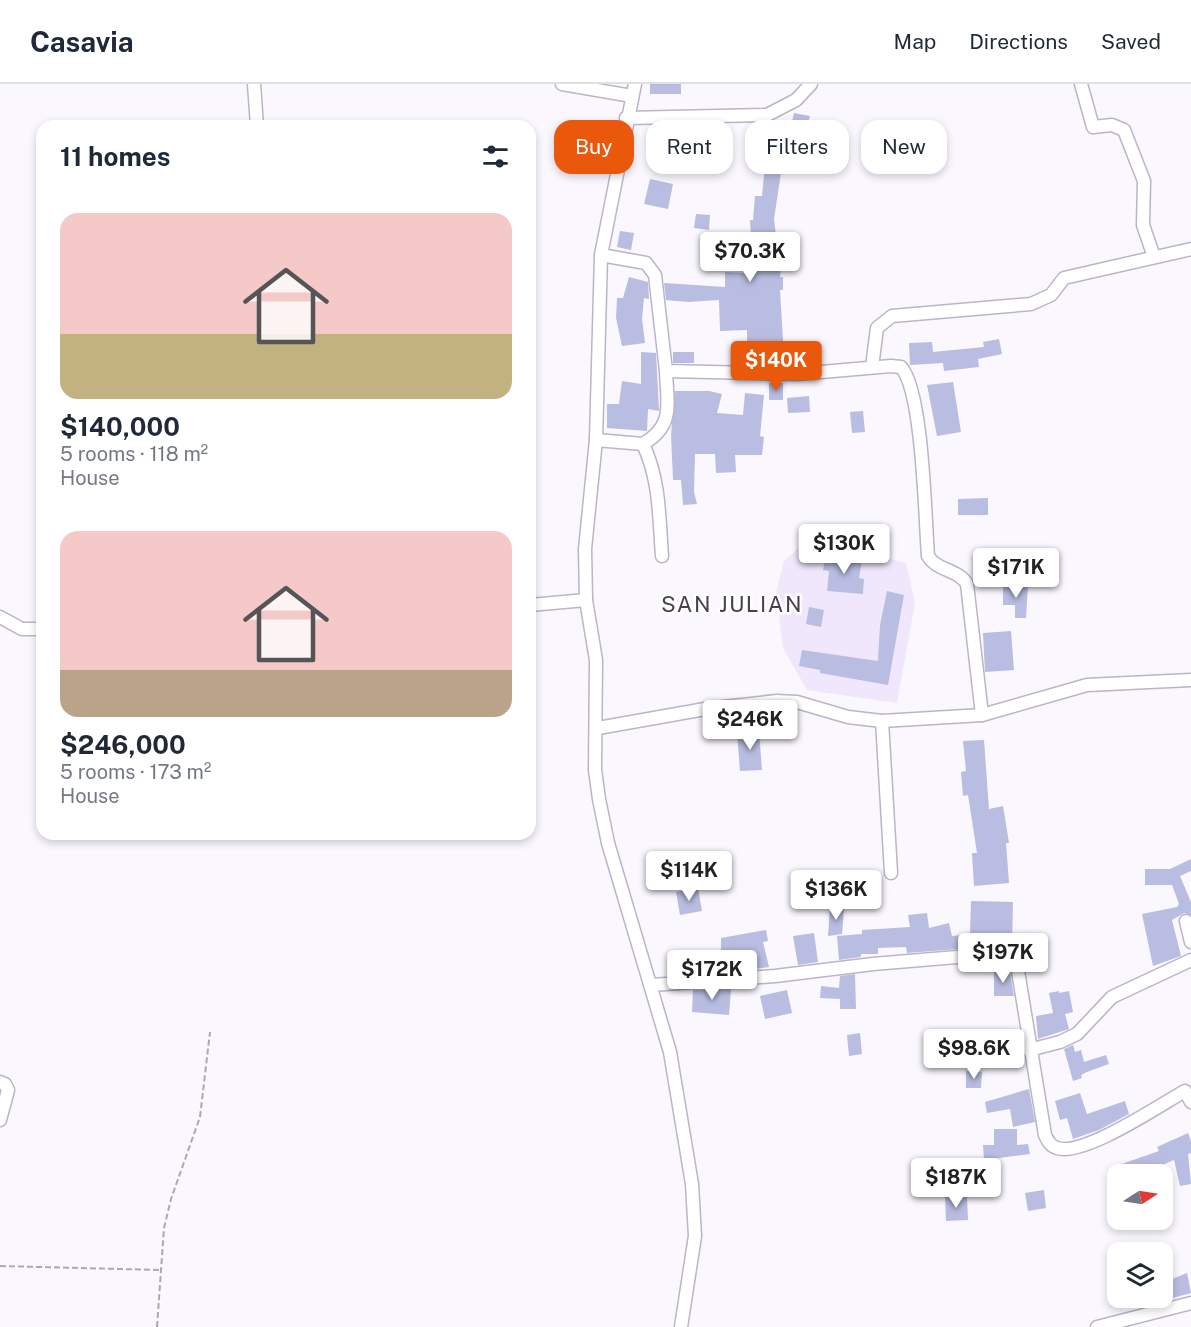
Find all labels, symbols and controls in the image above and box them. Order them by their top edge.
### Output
text: Casavia [30,25,134,58]
text: Map [894,29,936,54]
text: Directions [969,29,1068,54]
text: Saved [1101,29,1161,54]
chip: Buy [554,120,634,174]
chip: Rent [646,120,733,174]
chip: Filters [745,120,849,174]
chip: New [861,120,947,174]
icon: filters [479,140,512,173]
text: 11 homes [60,141,170,172]
pin: $70.3K [701,232,799,283]
text: $70.3K [714,239,786,263]
icon: home [232,252,340,360]
pin: $140K [734,341,818,392]
text: $140K [745,348,807,372]
text: $140,000 [60,411,180,442]
text: 5 rooms · 118 m² [60,442,208,466]
text: House [60,466,120,490]
pin: $130K [802,524,886,575]
text: $130K [813,531,875,555]
pin: $171K [974,548,1058,599]
text: $171K [987,555,1045,579]
icon: home [232,570,340,678]
district label: SAN JULIAN [661,591,803,617]
pin: $246K [708,700,792,751]
text: $246K [717,707,783,731]
text: $246,000 [60,729,186,760]
text: 5 rooms · 173 m² [60,760,211,784]
text: House [60,784,120,808]
pin: $114K [647,851,731,902]
text: $114K [660,858,718,882]
pin: $136K [794,870,878,921]
text: $136K [805,877,867,901]
pin: $197K [961,933,1045,984]
text: $197K [972,940,1034,964]
pin: $172K [670,950,754,1001]
text: $172K [681,957,743,981]
pin: $98.6K [925,1029,1023,1080]
text: $98.6K [937,1036,1011,1060]
pin: $187K [914,1158,998,1209]
north arrow [1107,1164,1173,1230]
map controls [1107,1164,1173,1308]
text: $187K [925,1165,987,1189]
button: layers [1107,1242,1173,1308]

